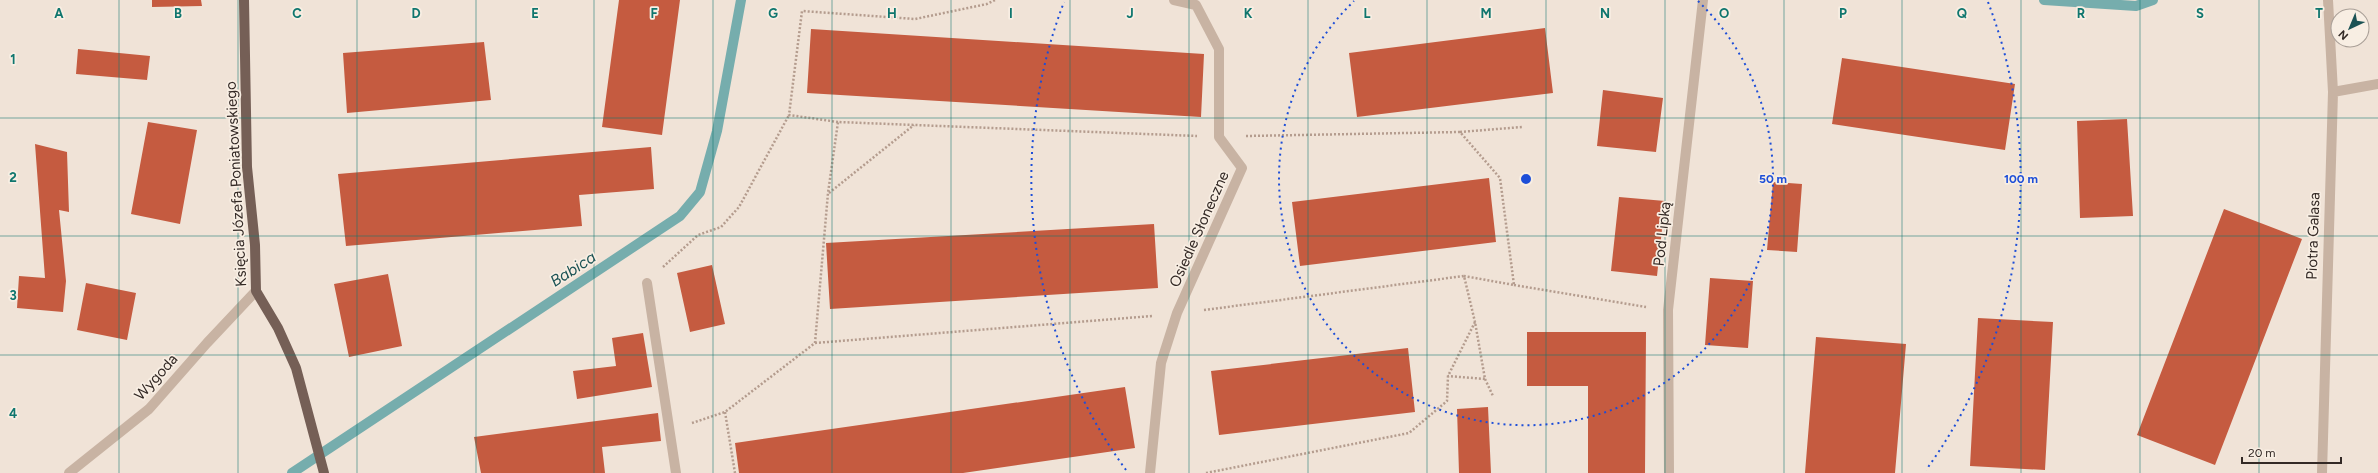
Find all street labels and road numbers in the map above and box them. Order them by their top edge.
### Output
street label: Księcia Józefa Poniatowskiego [222,81,250,287]
street label: Osiedle Słoneczne [1165,168,1233,290]
street label: Piotra Galasa [2302,192,2324,280]
street label: Pod Lipką [1650,201,1674,267]
street label: Wygoda [131,350,181,404]

